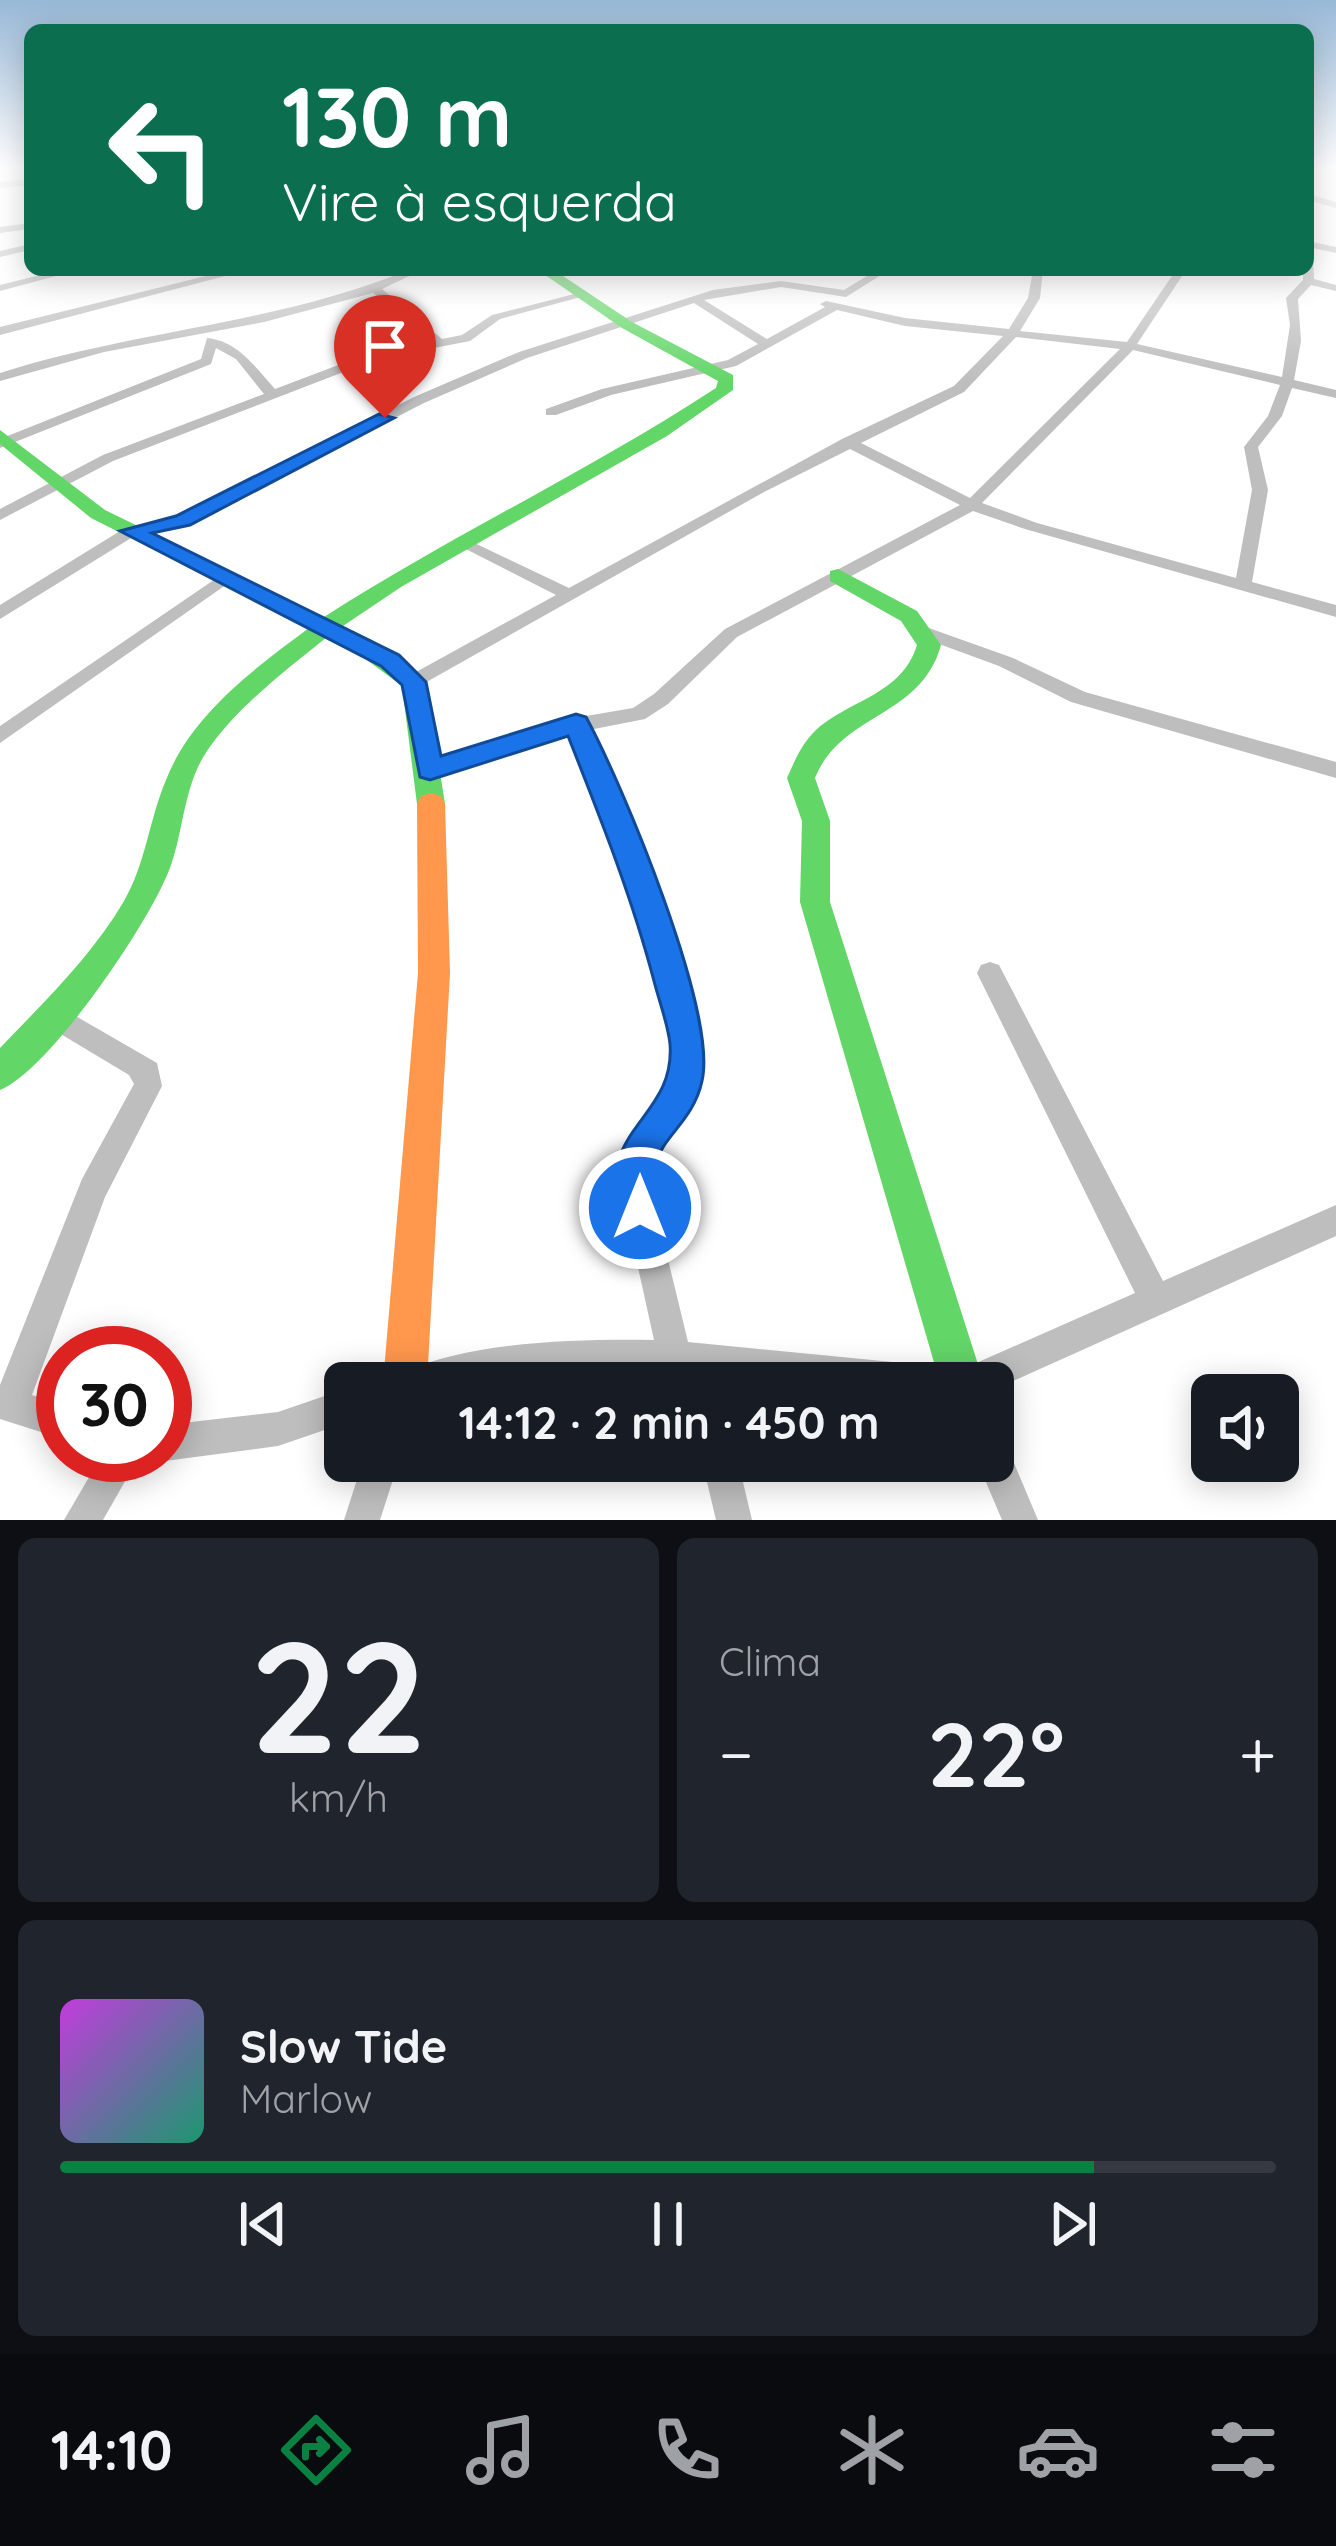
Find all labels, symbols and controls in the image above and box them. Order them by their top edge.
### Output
text: 130 m [282,63,512,168]
icon: left [84,72,240,228]
text: Vire à esquerda [282,167,677,235]
pin [334,295,436,418]
icon: arrive [352,313,418,379]
position arrow [577,1145,703,1271]
speed limit sign: 30 [36,1326,192,1482]
map controls [1191,1374,1299,1482]
button: sound [1191,1374,1299,1482]
text: 14:12 · 2 min · 450 m [459,1394,879,1450]
text: 22 [250,1597,427,1792]
text: Clima [719,1637,821,1686]
text: 22° [927,1697,1065,1810]
text: − [719,1712,753,1795]
text: + [1239,1712,1276,1795]
text: km/h [289,1773,388,1822]
text: Slow Tide [240,2018,447,2074]
text: Marlow [240,2074,372,2123]
icon: previous [230,2191,296,2257]
icon: pause [635,2191,701,2257]
icon: next [1040,2191,1106,2257]
icon: directions [274,2408,358,2492]
icon: music [459,2408,543,2492]
icon: phone [645,2408,729,2492]
icon: climate [830,2408,914,2492]
icon: car [1016,2408,1100,2492]
icon: filters [1201,2408,1285,2492]
text: 14:10 [51,2416,172,2484]

